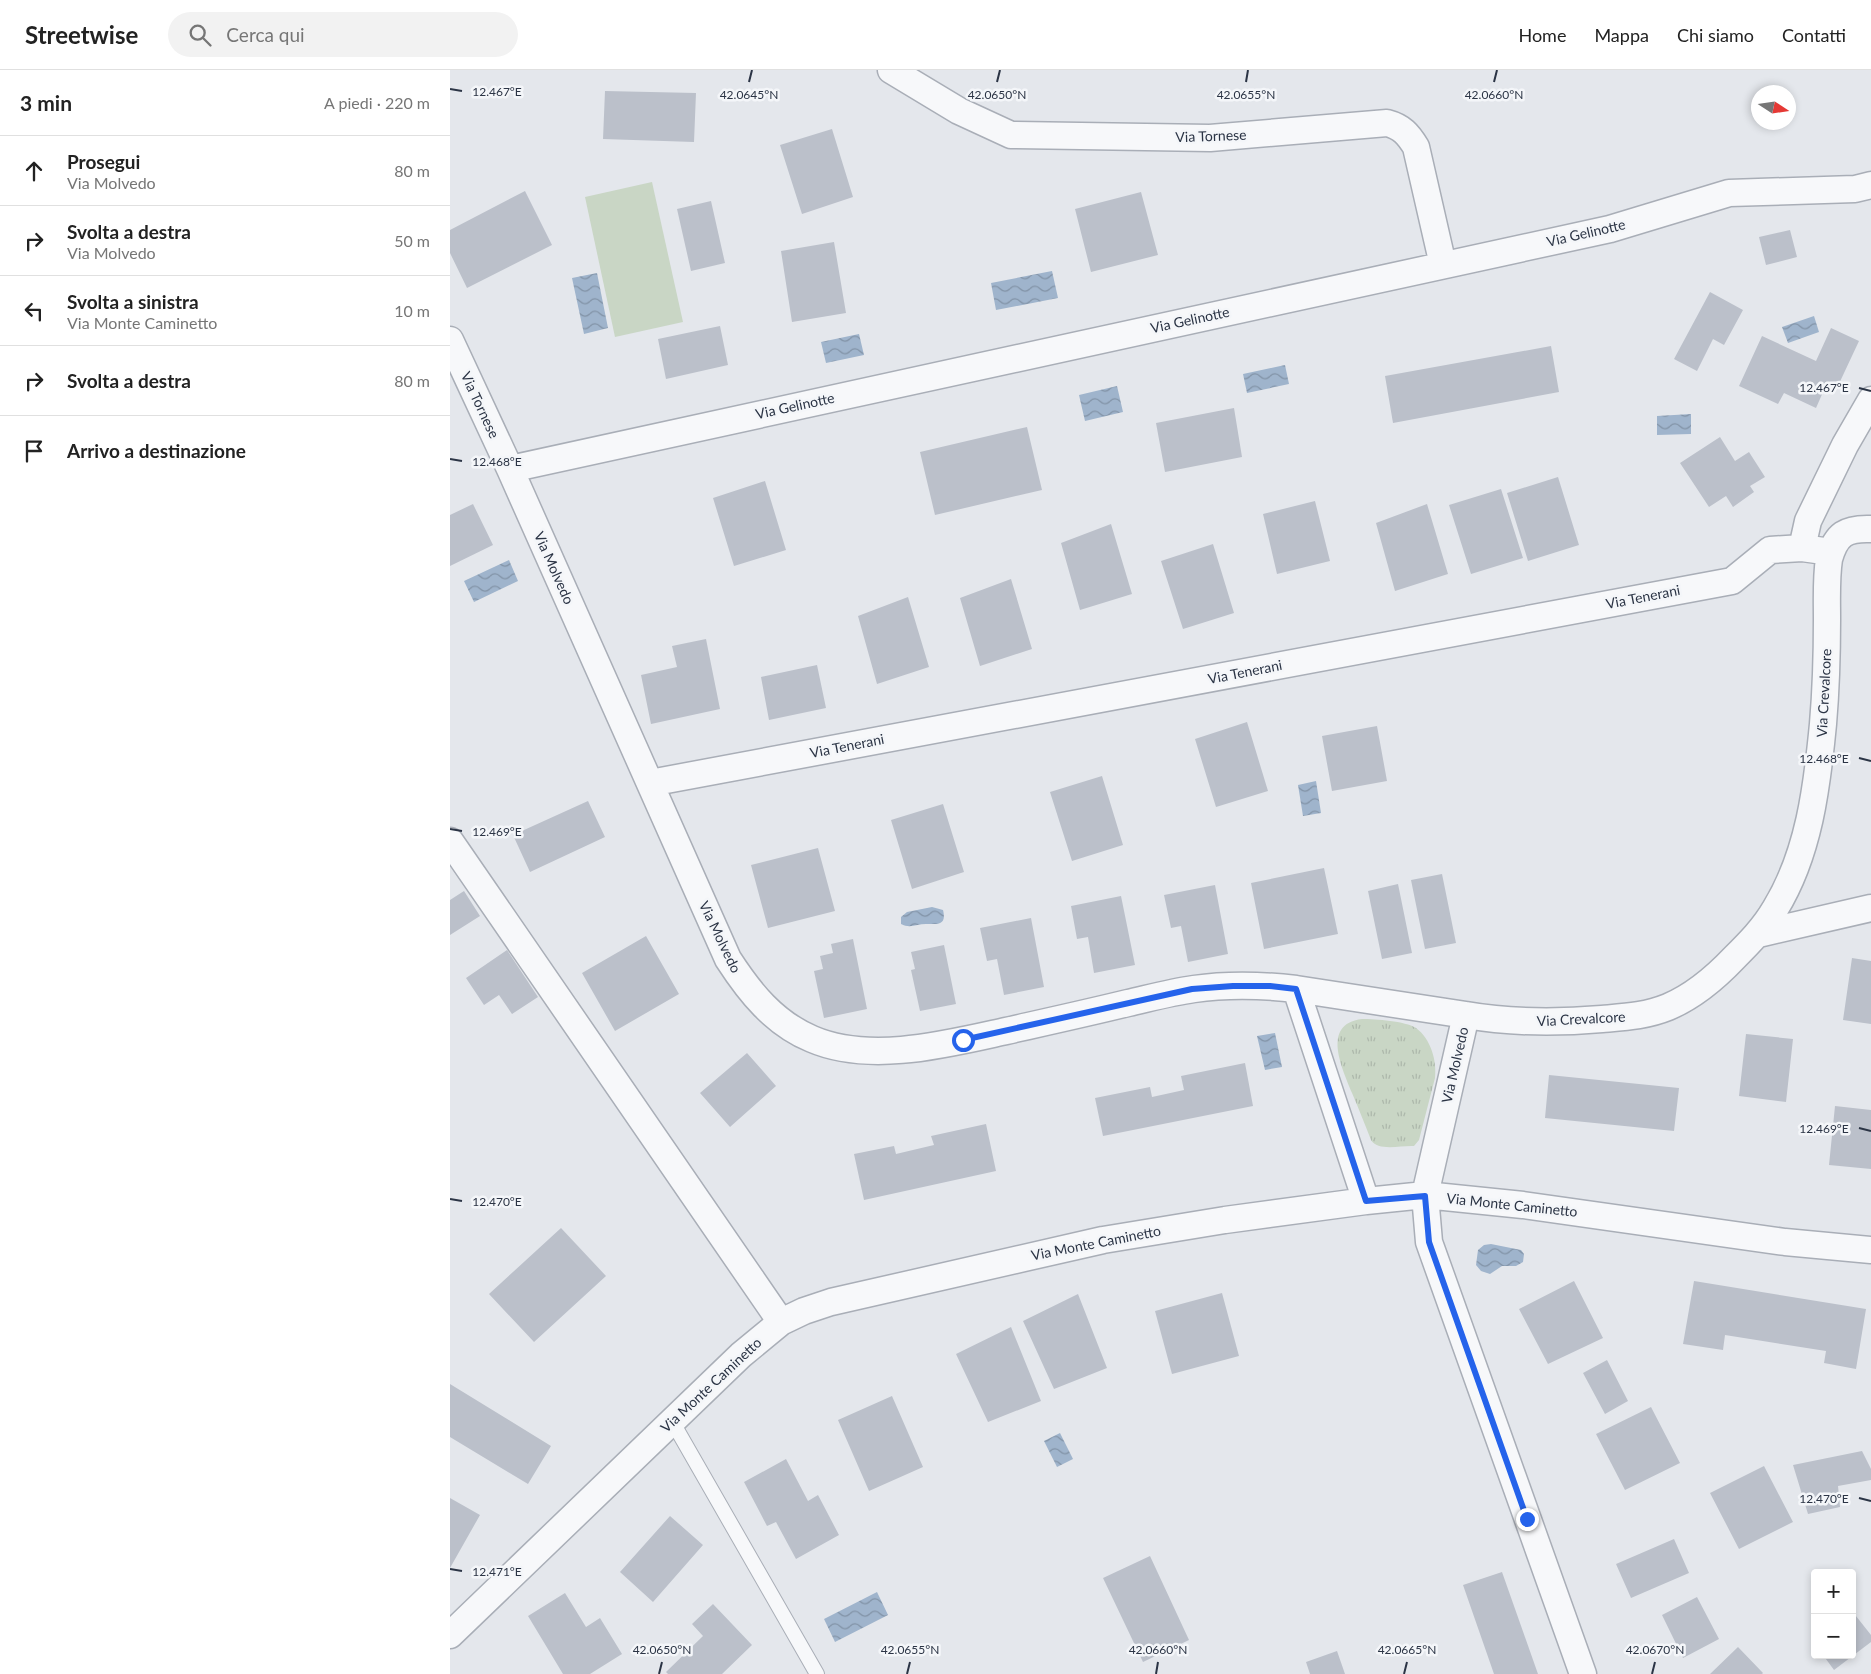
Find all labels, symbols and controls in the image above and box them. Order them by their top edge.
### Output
search box [168,12,518,57]
text: Streetwise [25,20,138,49]
icon: search [186,21,214,49]
text: Cerca qui [226,23,305,46]
text: Home [1518,24,1566,46]
text: Mappa [1594,24,1649,46]
text: Chi siamo [1677,24,1754,46]
text: Contatti [1782,24,1846,46]
text: 12.467°E [472,84,522,99]
north arrow [1751,85,1796,130]
text: 42.0645°N [720,87,778,102]
text: 42.0650°N [968,87,1026,102]
text: 42.0655°N [1217,87,1275,102]
text: 42.0660°N [1465,87,1523,102]
text: 3 min [20,90,72,115]
text: A piedi · 220 m [324,93,430,112]
street label: Via Tornese [1175,126,1247,145]
text: Prosegui [67,150,140,173]
icon: ahead [20,157,48,185]
text: 80 m [394,161,430,180]
text: Via Molvedo [67,173,156,192]
street label: Via Gelinotte [1545,215,1627,250]
text: Svolta a destra [67,220,191,243]
icon: right [20,227,48,255]
text: 50 m [394,231,430,250]
text: Via Molvedo [67,243,156,262]
text: Svolta a sinistra [67,290,199,313]
icon: left [20,297,48,325]
text: 10 m [394,301,430,320]
street label: Via Gelinotte [1149,303,1231,336]
text: Via Monte Caminetto [67,313,217,332]
icon: right [20,367,48,395]
text: Svolta a destra [67,369,191,392]
street label: Via Tornese [458,369,503,441]
text: 80 m [394,371,430,390]
text: 12.467°E [1799,380,1849,395]
street label: Via Gelinotte [754,389,836,422]
icon: arrive [20,437,48,465]
text: Arrivo a destinazione [67,439,246,462]
text: 12.468°E [472,454,522,469]
street label: Via Molvedo [531,529,578,607]
street label: Via Tenerani [1604,581,1681,612]
street label: Via Crevalcore [1813,648,1834,738]
street label: Via Tenerani [1206,656,1283,687]
street label: Via Tenerani [808,730,885,761]
text: 12.468°E [1799,751,1849,766]
text: 12.469°E [472,824,522,839]
street label: Via Molvedo [696,898,745,975]
street label: Via Crevalcore [1536,1008,1626,1029]
street label: Via Molvedo [1438,1025,1472,1105]
route start [952,1029,975,1052]
text: 12.469°E [1799,1121,1849,1136]
street label: Via Monte Caminetto [1446,1189,1578,1220]
text: 12.470°E [472,1194,522,1209]
street label: Via Monte Caminetto [1030,1222,1162,1263]
street label: Via Monte Caminetto [657,1334,765,1436]
text: 12.470°E [1799,1491,1849,1506]
route end [1516,1508,1539,1531]
text: 12.471°E [472,1564,522,1579]
map controls [1811,1569,1856,1659]
button: + [1811,1569,1856,1614]
button: − [1811,1614,1856,1659]
text: 42.0650°N [633,1642,691,1657]
text: 42.0655°N [881,1642,939,1657]
text: 42.0660°N [1129,1642,1187,1657]
text: 42.0665°N [1378,1642,1436,1657]
text: 42.0670°N [1626,1642,1684,1657]

